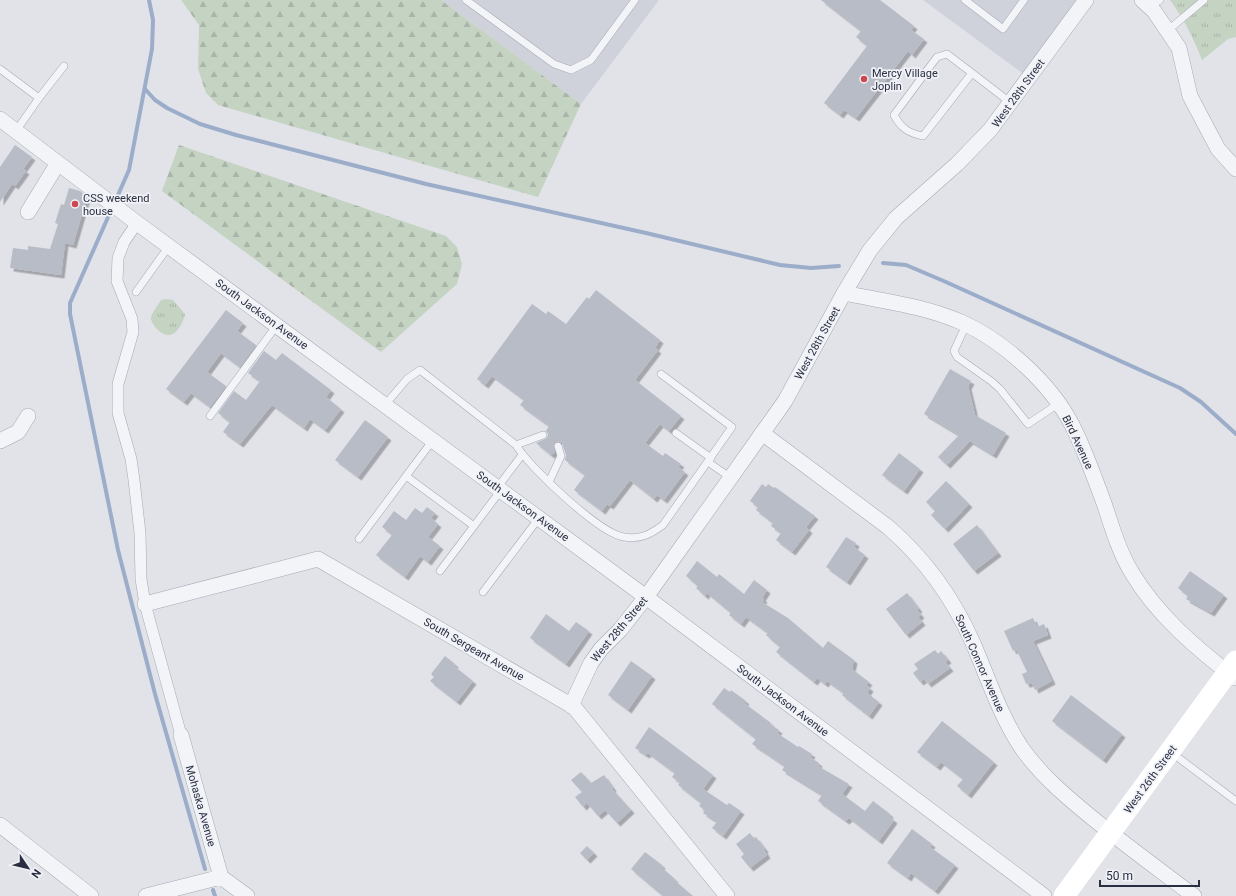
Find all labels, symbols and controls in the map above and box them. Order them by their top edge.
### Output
street label: West 28th Street [989,56,1048,130]
place label: Mercy Village Joplin [872,67,938,93]
marker: Mercy Village Joplin [859,74,869,84]
place label: CSS weekend house [83,192,149,218]
marker: CSS weekend house [70,199,80,209]
street label: South Jackson Avenue [213,276,311,352]
street label: West 28th Street [792,304,843,382]
street label: Bird Avenue [1059,413,1096,471]
street label: South Jackson Avenue [474,468,572,544]
street label: West 28th Street [588,594,651,665]
street label: South Connor Avenue [952,612,1007,714]
street label: South Sergeant Avenue [421,615,526,684]
street label: South Jackson Avenue [734,662,831,739]
street label: West 26th Street [1121,742,1180,816]
street label: Mohaska Avenue [183,764,218,848]
north arrow [8,848,48,888]
scale bar [1100,862,1199,888]
text: N [28,867,43,881]
text: 50 m [1106,869,1133,883]

